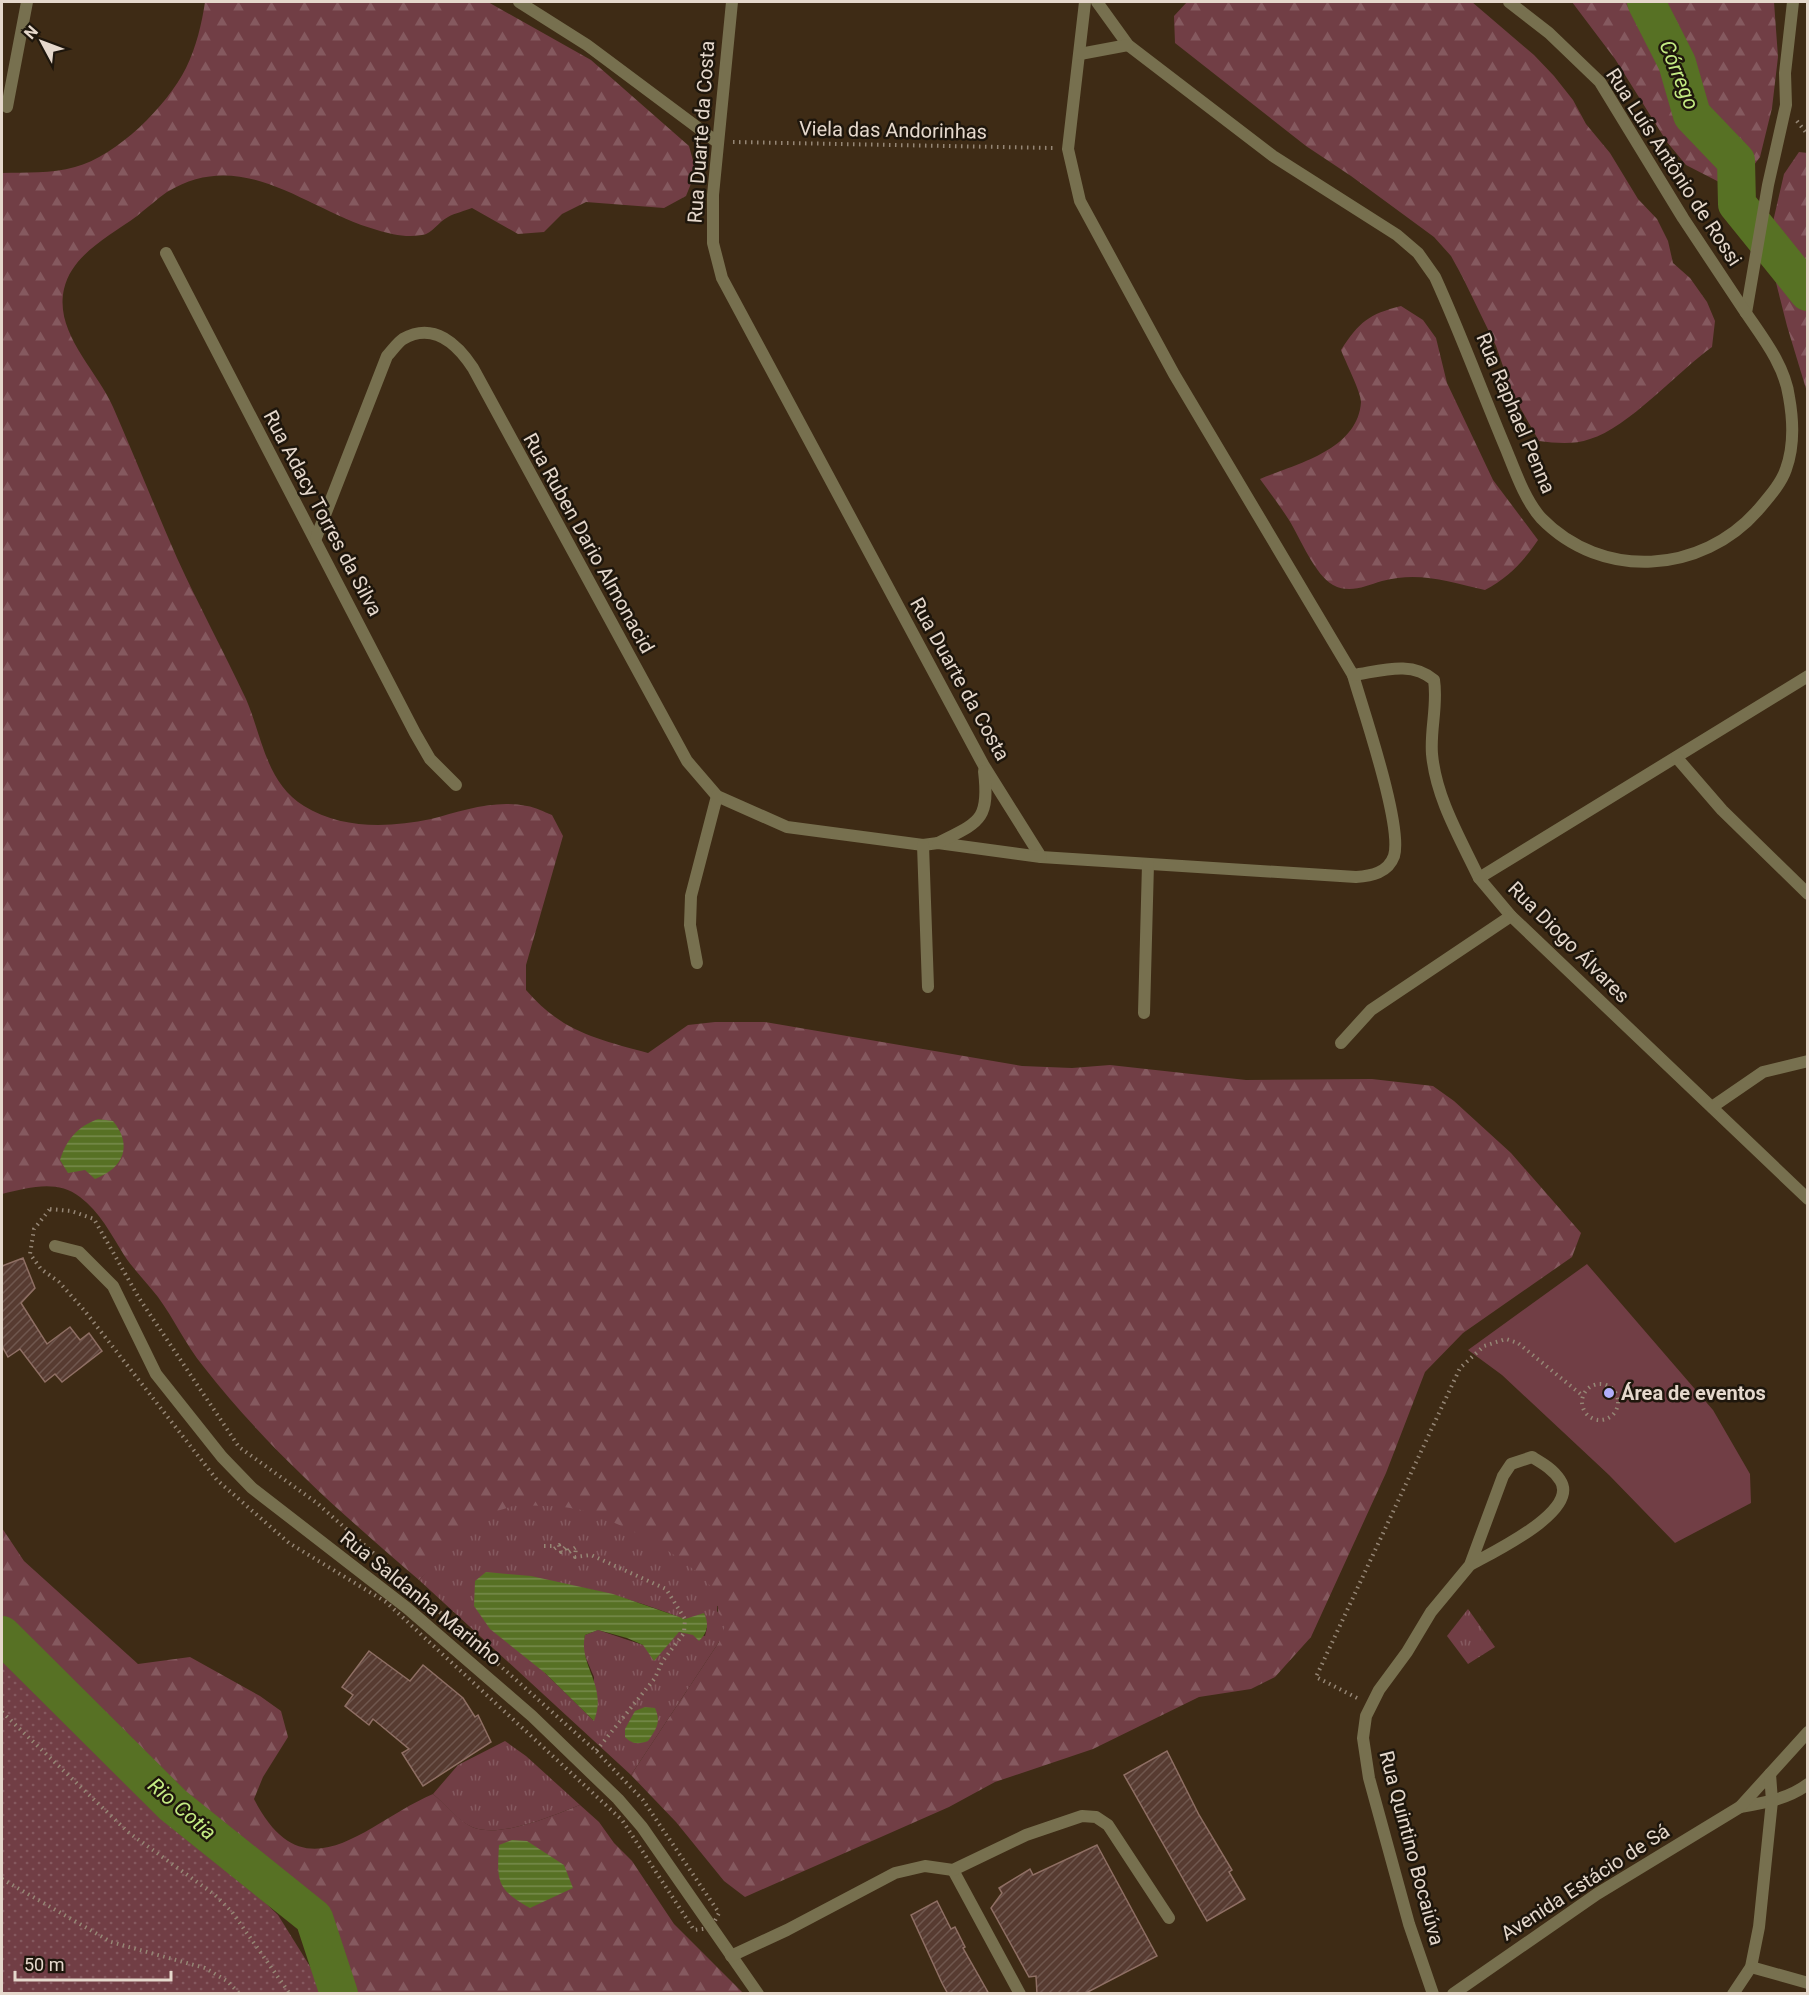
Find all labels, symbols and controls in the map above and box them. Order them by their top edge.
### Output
north arrow [12,12,72,72]
text: N [20,22,42,43]
water label: Córrego [1654,37,1704,113]
street label: Rua Duarte da Costa [683,40,719,224]
street label: Rua Luís Antônio de Rossi [1601,64,1747,270]
street label: Viela das Andorinhas [799,116,987,144]
street label: Rua Raphael Penna [1471,329,1561,497]
street label: Rua Adacy Torres da Silva [258,406,388,620]
street label: Rua Ruben Dario Almonacid [518,429,660,657]
street label: Rua Duarte da Costa [905,593,1015,765]
street label: Rua Diogo Álvares [1503,876,1635,1008]
place label: Área de eventos [1621,1381,1766,1405]
marker: Área de eventos [1602,1386,1616,1400]
street label: Rua Saldanha Marinho [336,1526,506,1670]
street label: Rua Quintino Bocaiúva [1374,1748,1450,1948]
water label: Rio Cotia [143,1773,221,1845]
street label: Avenida Estácio de Sá [1496,1819,1674,1945]
scale bar [15,1944,171,1982]
text: 50 m [24,1954,64,1975]

